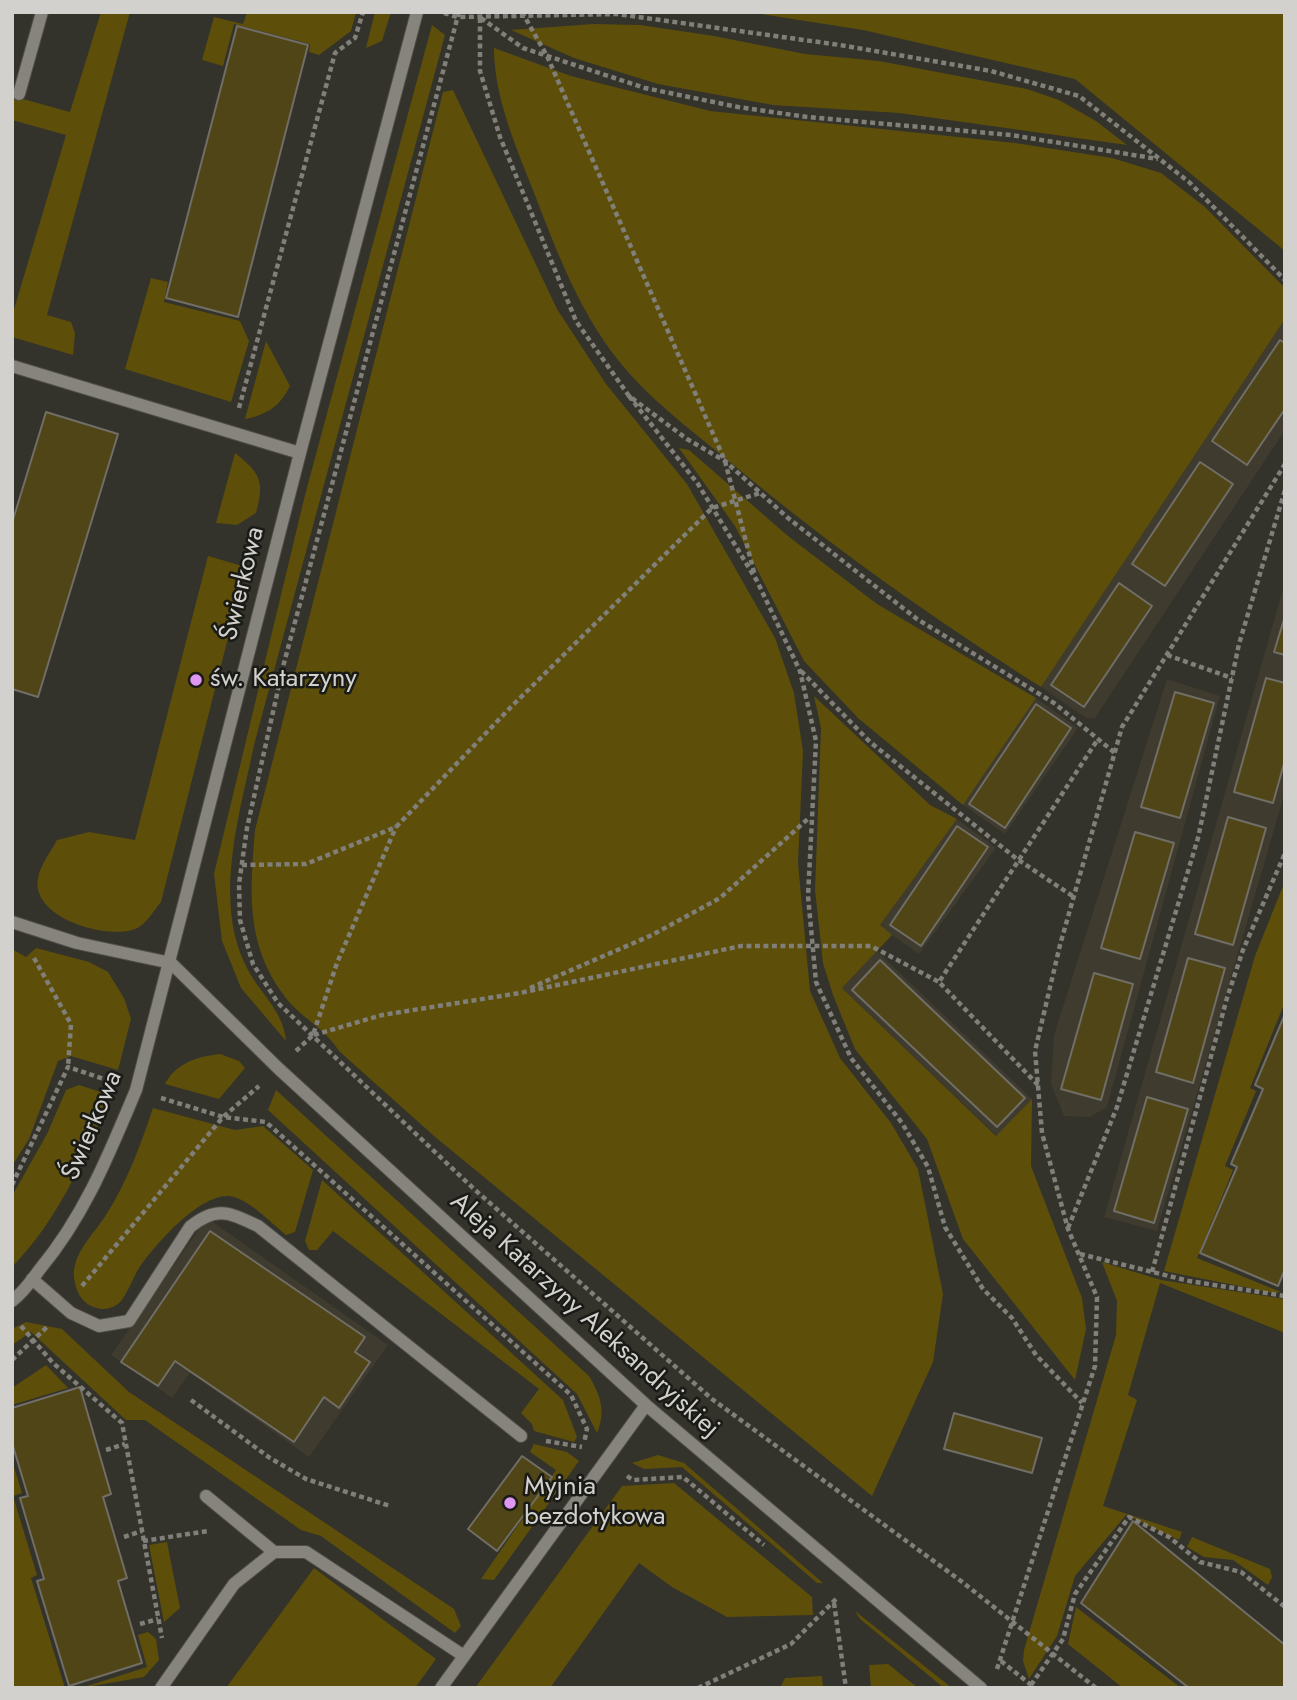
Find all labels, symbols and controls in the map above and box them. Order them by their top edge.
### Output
street label: Świerkowa [214,524,272,644]
place label: św. Katarzyny [210,664,357,696]
marker: św. Katarzyny [188,672,204,688]
street label: Świerkowa [56,1066,130,1186]
street label: Aleja Katarzyny Aleksandryjskiej [443,1187,725,1445]
place label: Myjnia bezdotykowa [524,1472,666,1534]
marker: Myjnia bezdotykowa [502,1495,518,1511]

